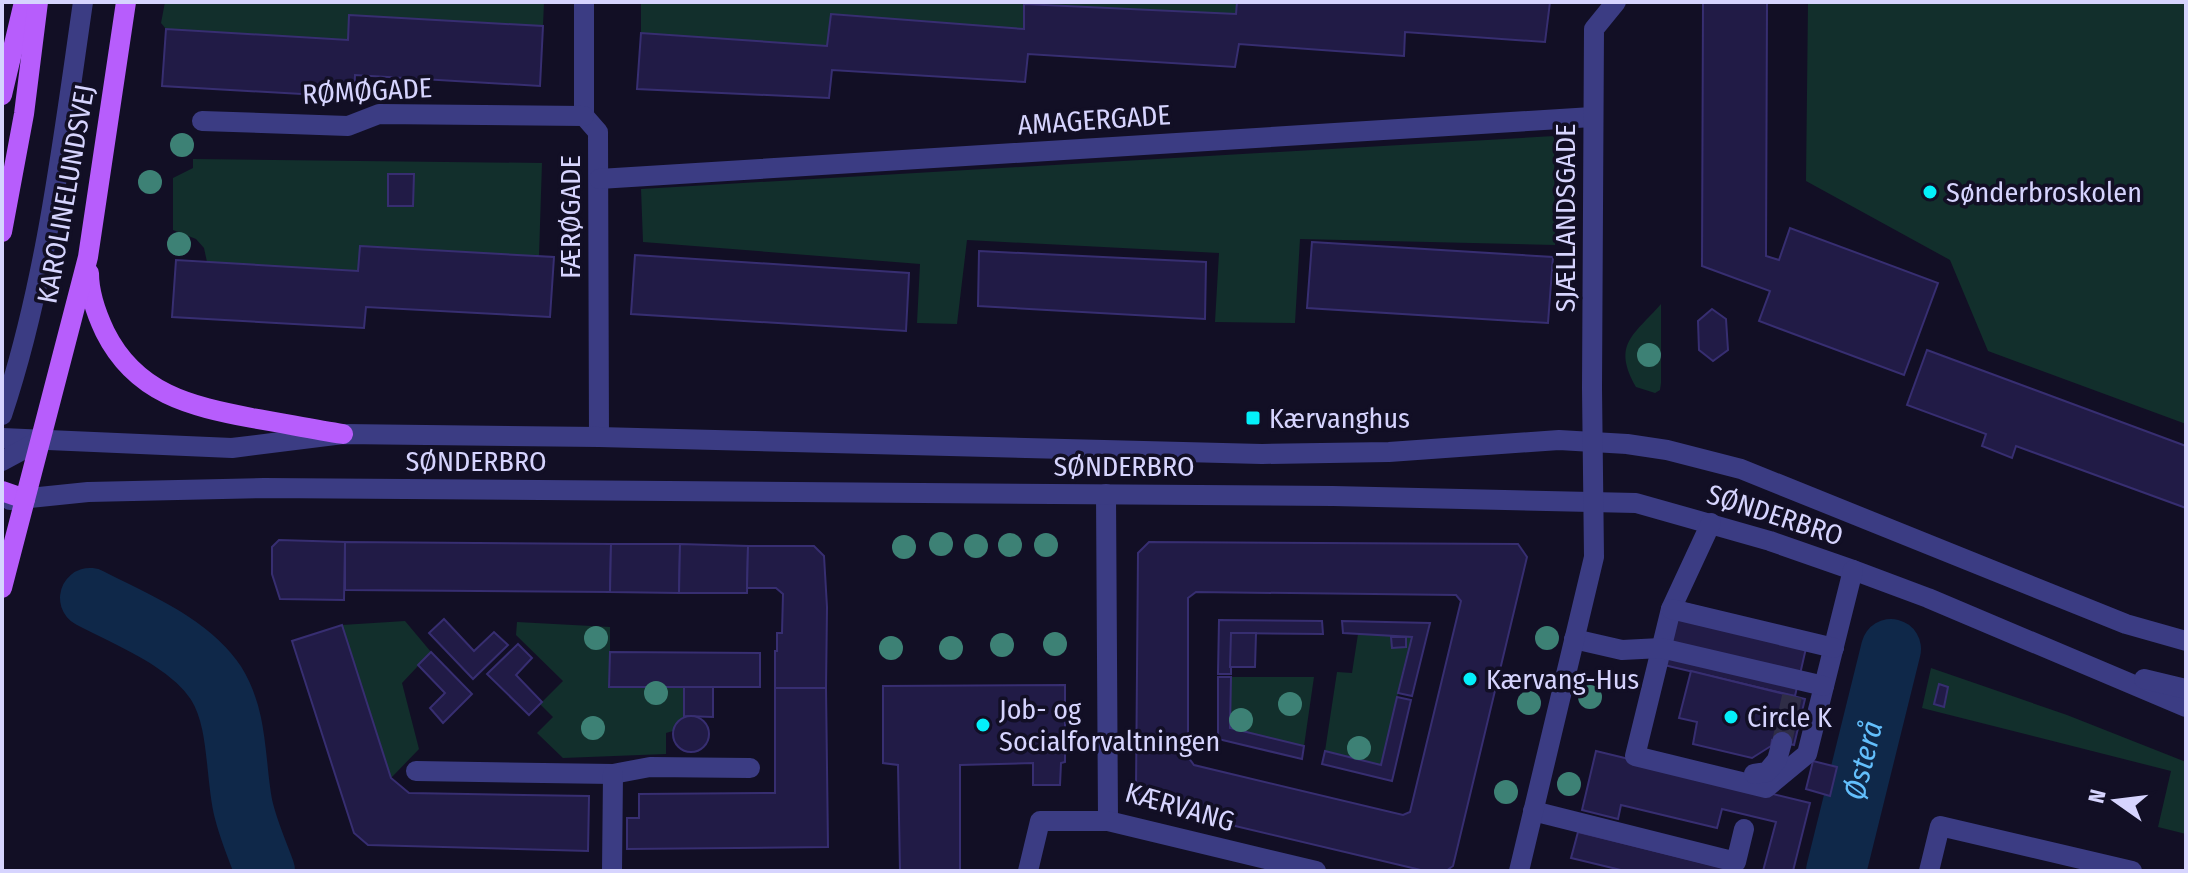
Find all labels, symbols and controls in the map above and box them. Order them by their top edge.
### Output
street label: RØMØGADE [301,71,433,111]
street label: KAROLINELUNDSVEJ [31,82,101,306]
street label: AMAGERGADE [1016,98,1172,142]
street label: SJÆLLANDSGADE [1549,124,1582,312]
street label: FÆRØGADE [554,155,587,279]
place label: Sønderbroskolen [1946,176,2142,209]
marker: Sønderbroskolen [1921,183,1939,201]
place label: Kærvanghus [1269,402,1410,435]
marker: Kærvanghus [1244,409,1262,427]
street label: SØNDERBRO [405,445,547,478]
street label: SØNDERBRO [1053,450,1195,483]
street label: SØNDERBRO [1703,478,1847,552]
place label: Kærvang-Hus [1486,663,1639,696]
marker: Kærvang-Hus [1461,670,1479,688]
place label: Job- og Socialforvaltningen [999,693,1220,758]
place label: Circle K [1747,701,1832,734]
marker: Circle K [1722,708,1740,726]
marker: Job- og Socialforvaltningen [974,716,992,734]
water label: Østerå [1836,717,1891,803]
north arrow [2076,761,2156,841]
street label: KÆRVANG [1122,776,1238,838]
text: N [2082,787,2112,806]

